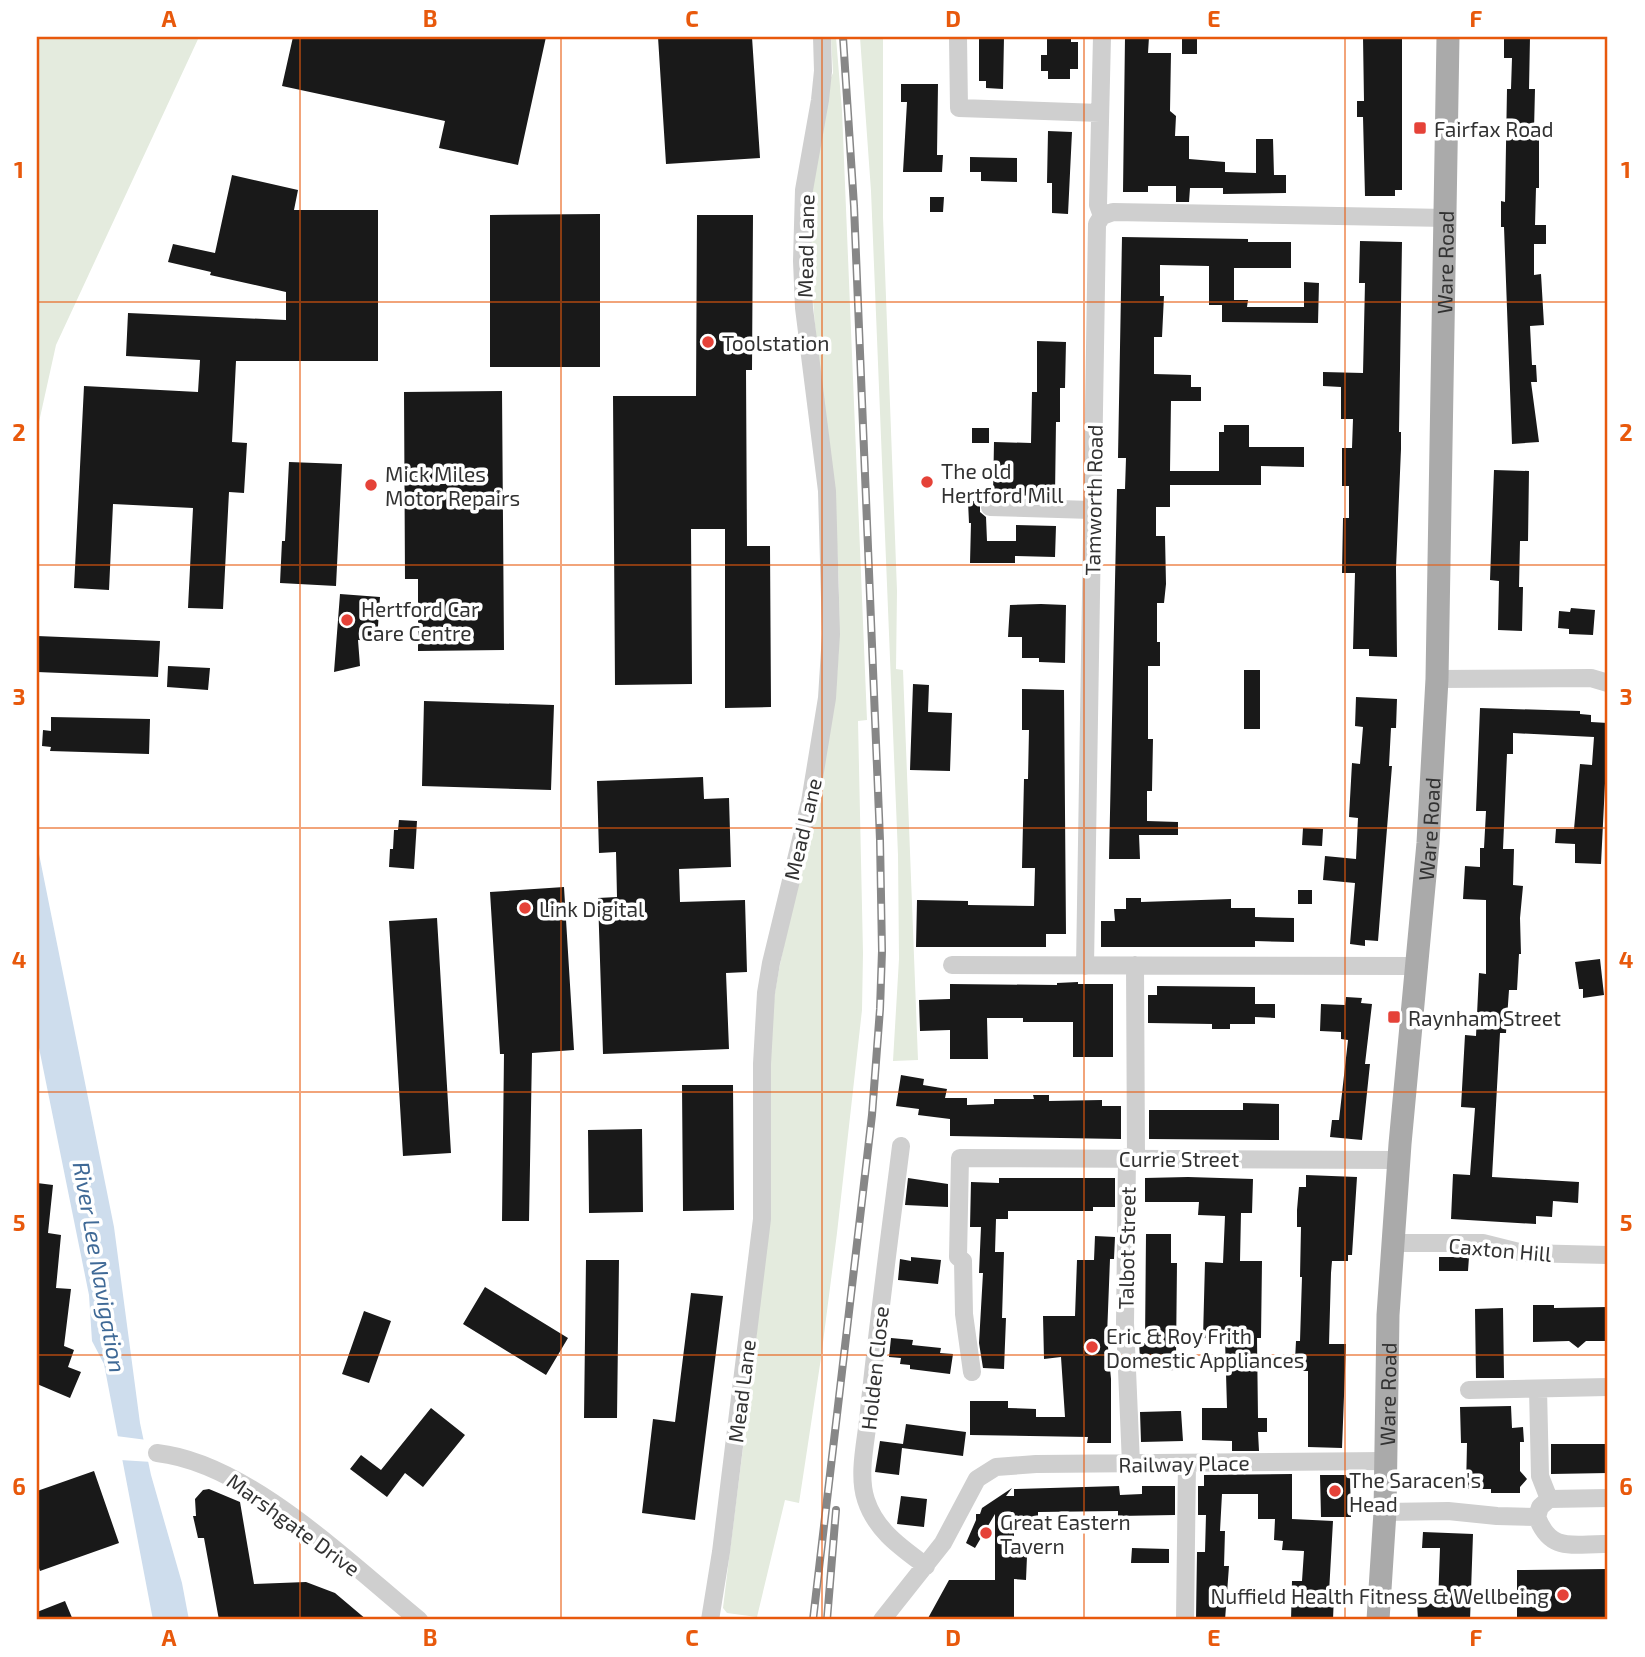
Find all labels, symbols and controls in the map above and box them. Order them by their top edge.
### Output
text: A [161,4,177,32]
text: B [423,4,437,32]
text: C [685,4,699,32]
text: D [945,4,961,32]
text: E [1207,4,1221,32]
text: F [1470,4,1483,32]
place label: Fairfax Road [1434,116,1554,141]
marker: Fairfax Road [1412,120,1428,136]
text: 1 [14,155,24,183]
text: 1 [1621,155,1631,183]
street label: Mead Lane [792,194,818,298]
street label: Ware Road [1431,210,1458,314]
place label: Toolstation [722,330,829,355]
marker: Toolstation [700,334,716,350]
text: 2 [12,418,26,446]
text: 2 [1619,418,1633,446]
street label: Tamworth Road [1079,424,1107,576]
place label: The old Hertford Mill [941,458,1064,507]
place label: Mick Miles Motor Repairs [385,461,520,510]
marker: The old Hertford Mill [919,474,935,490]
marker: Mick Miles Motor Repairs [363,477,379,493]
place label: Hertford Car Care Centre [361,596,480,645]
marker: Hertford Car Care Centre [339,612,355,628]
text: 3 [12,682,26,710]
text: 3 [1619,682,1633,710]
street label: Mead Lane [778,776,826,882]
street label: Ware Road [1412,777,1444,882]
place label: Link Digital [539,896,645,921]
marker: Link Digital [517,900,533,916]
text: 4 [12,945,26,973]
text: 4 [1619,945,1633,973]
place label: Raynham Street [1408,1005,1561,1030]
marker: Raynham Street [1386,1009,1402,1025]
street label: Currie Street [1119,1146,1239,1171]
water label: River Lee Navigation [68,1159,132,1375]
street label: Talbot Street [1112,1186,1140,1310]
text: 5 [13,1208,25,1236]
text: 5 [1620,1208,1632,1236]
street label: Caxton Hill [1448,1232,1553,1266]
street label: Holden Close [855,1305,893,1431]
place label: Eric & Roy Frith Domestic Appliances [1106,1323,1305,1372]
street label: Mead Lane [722,1338,760,1444]
marker: Eric & Roy Frith Domestic Appliances [1084,1339,1100,1355]
street label: Ware Road [1374,1342,1400,1446]
street label: Railway Place [1118,1449,1250,1477]
street label: Marshgate Drive [223,1467,365,1581]
place label: The Saracen's Head [1349,1467,1481,1516]
text: 6 [12,1472,26,1500]
text: 6 [1619,1472,1633,1500]
marker: The Saracen's Head [1327,1483,1343,1499]
place label: Great Eastern Tavern [1000,1509,1131,1558]
marker: Great Eastern Tavern [978,1525,994,1541]
place label: Nuffield Health Fitness & Wellbeing [1210,1583,1549,1608]
marker: Nuffield Health Fitness & Wellbeing [1555,1587,1571,1603]
text: A [161,1623,177,1651]
text: B [423,1623,437,1651]
text: C [685,1623,699,1651]
text: D [945,1623,961,1651]
text: E [1207,1623,1221,1651]
text: F [1470,1623,1483,1651]

